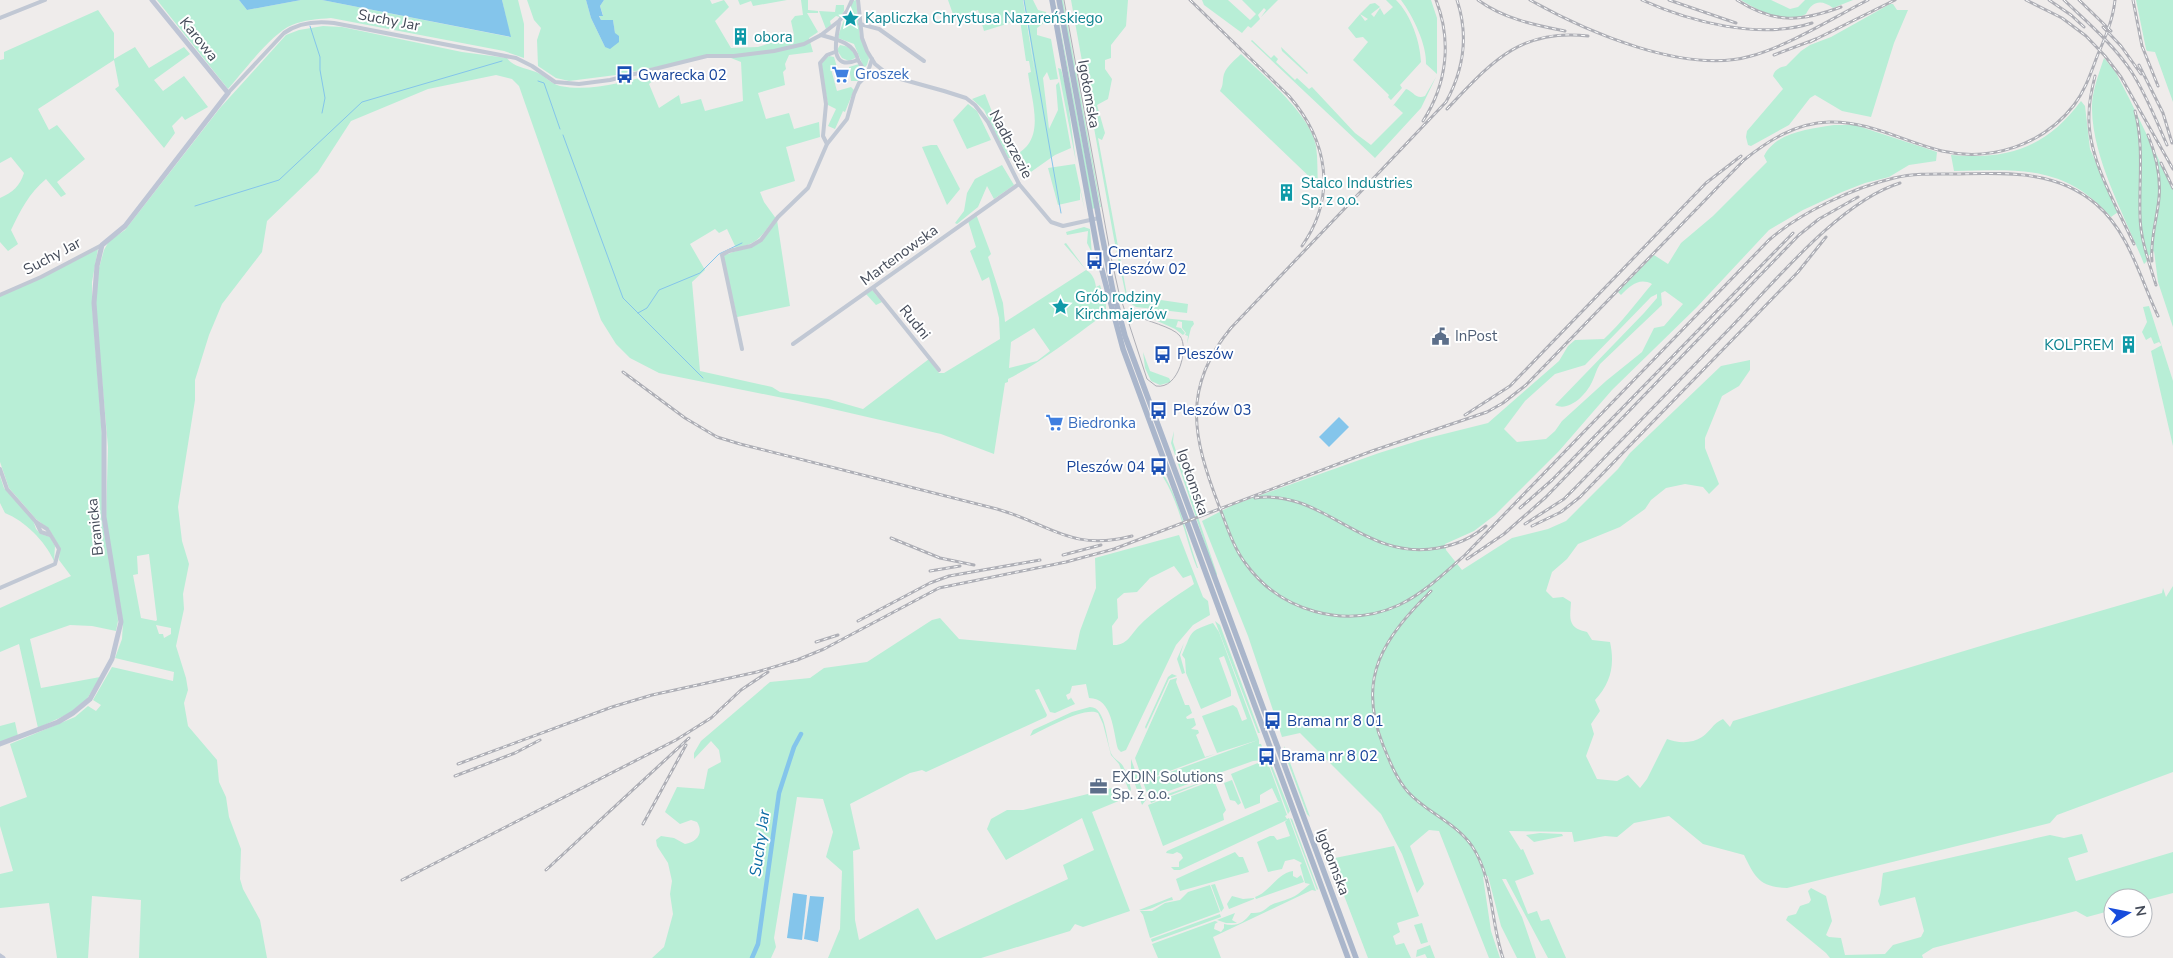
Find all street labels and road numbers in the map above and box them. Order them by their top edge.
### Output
street label: Suchy Jar [356,4,422,36]
street label: Karowa [175,13,223,65]
street label: Igołomska [1073,58,1105,130]
street label: Nadbrzezie [985,106,1037,182]
street label: Martenowska [856,220,942,290]
street label: Suchy Jar [20,232,85,280]
street label: Rudni [895,300,935,344]
street label: Igołomska [1172,446,1214,518]
street label: Branicka [82,497,108,557]
street label: Igołomska [1311,826,1355,898]

